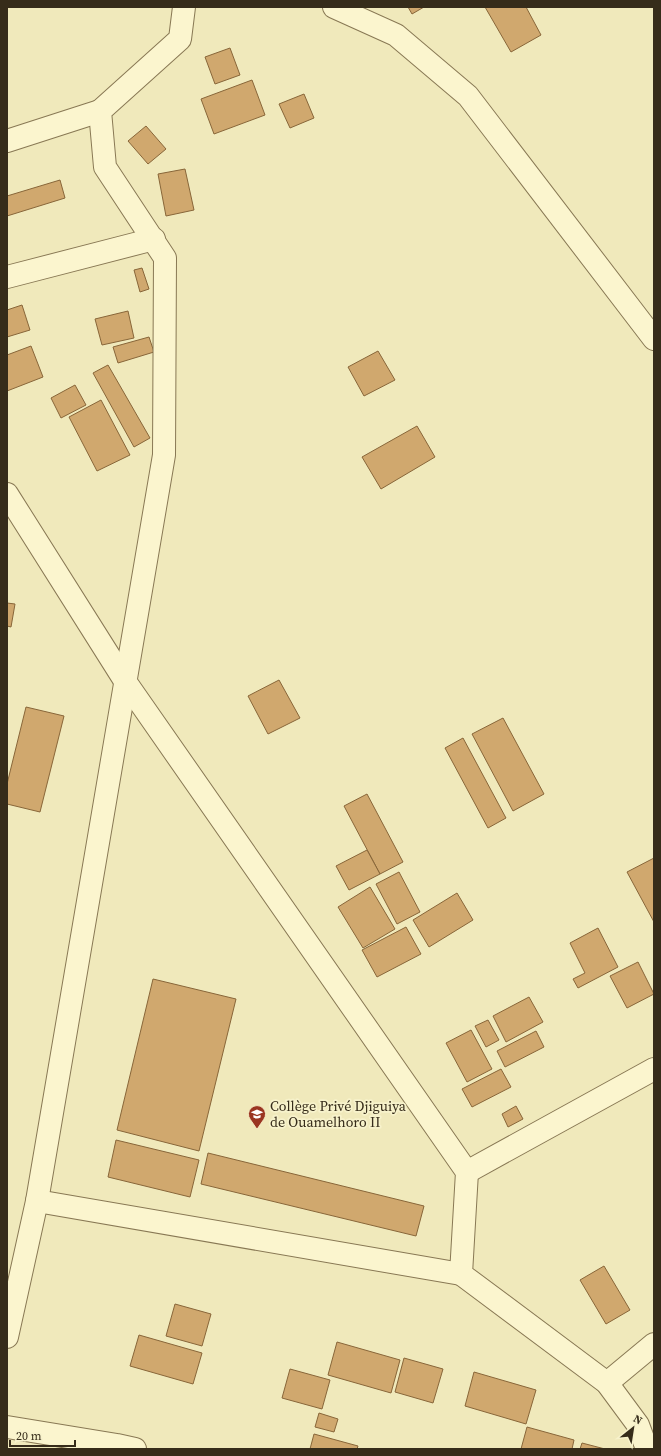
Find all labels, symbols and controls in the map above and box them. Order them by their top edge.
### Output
place label: Collège Privé Djiguiya de Ouamelhoro II [270,1096,407,1132]
school or university icon: Collège Privé Djiguiya de Ouamelhoro II [247,1104,267,1129]
north arrow [613,1408,653,1448]
text: N [631,1411,645,1428]
scale bar [10,1422,75,1448]
text: 20 m [16,1428,42,1444]

